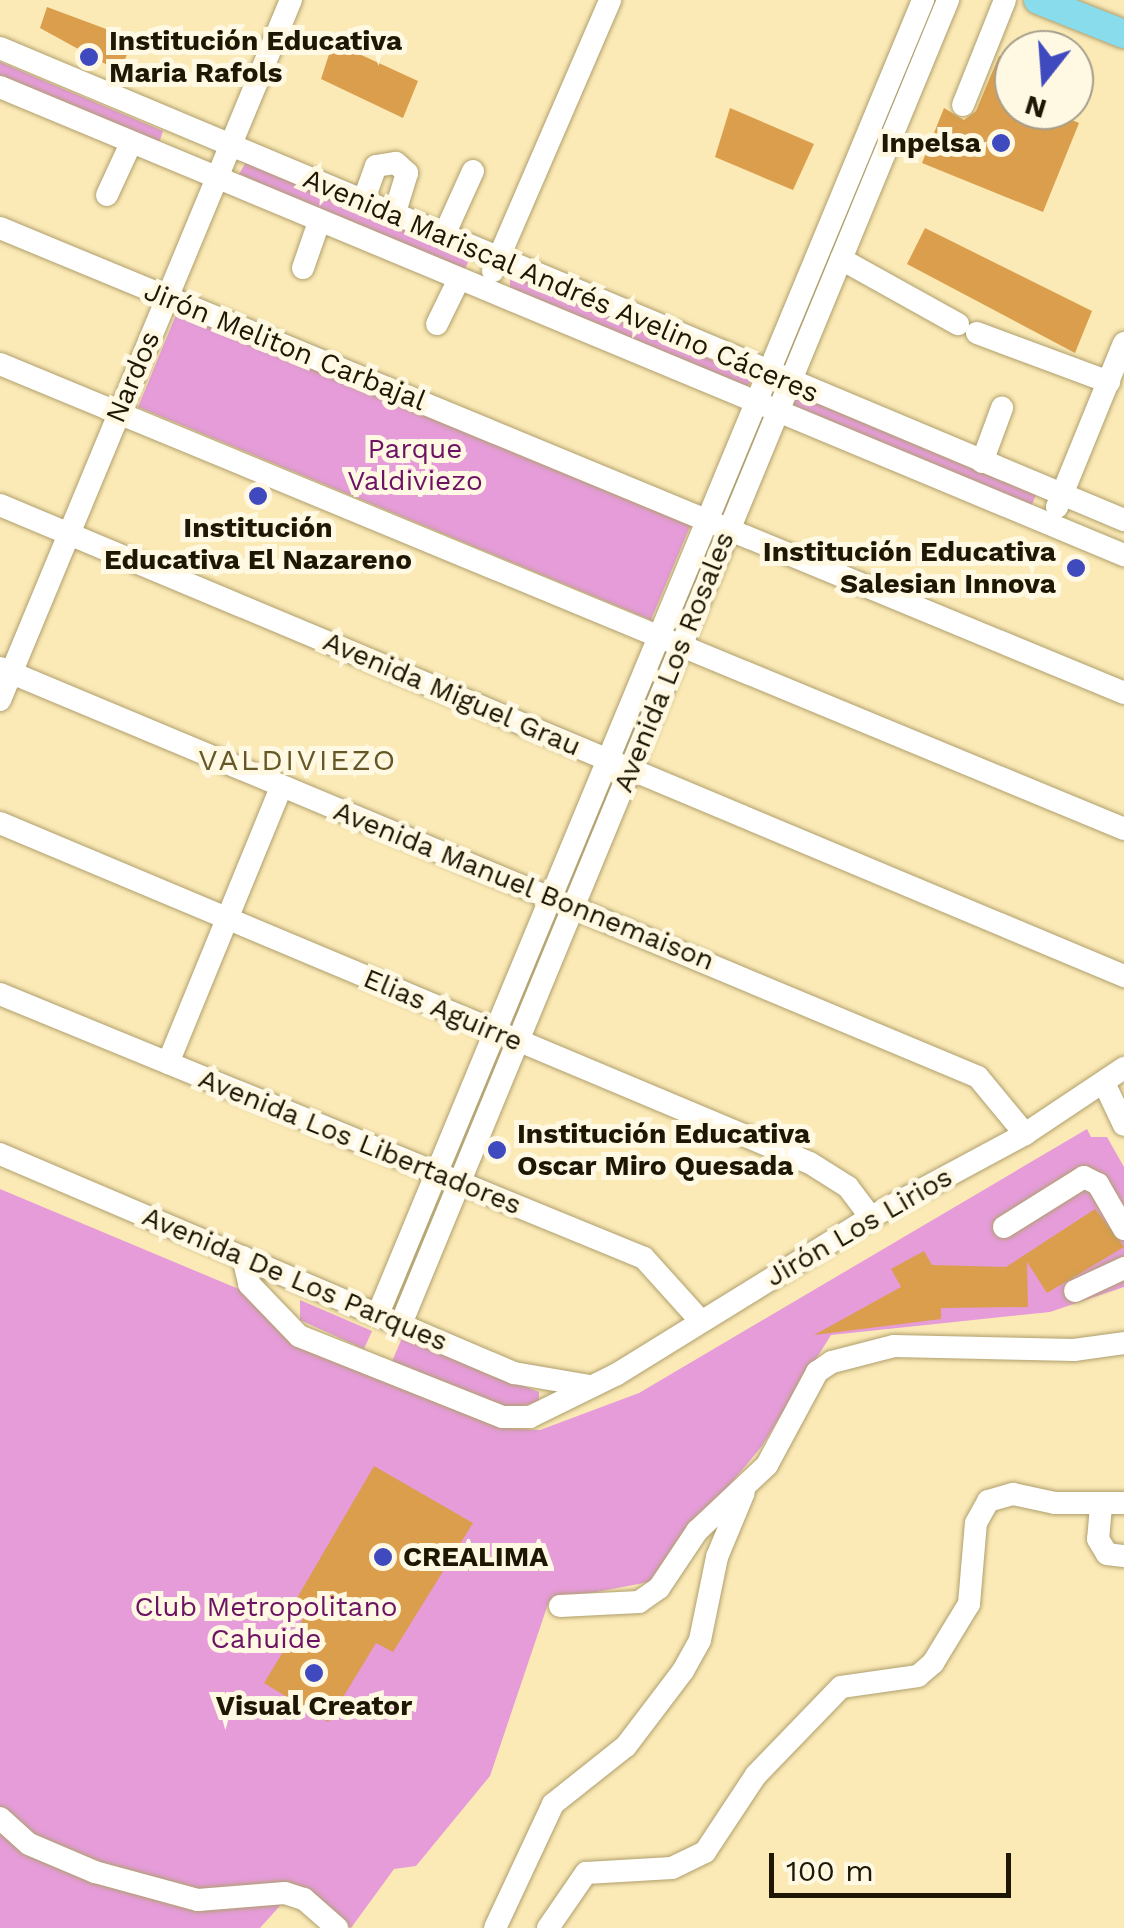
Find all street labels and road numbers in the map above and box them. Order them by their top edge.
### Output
street label: Avenida Mariscal Andrés Avelino Cáceres [297,161,825,411]
street label: Jirón Meliton Carbajal [139,274,431,418]
street label: Nardos [99,326,167,428]
street label: Avenida Los Rosales [606,527,742,797]
street label: Avenida Miguel Grau [317,624,587,764]
street label: Avenida Manuel Bonnemaison [328,794,720,978]
street label: Elias Aguirre [358,961,528,1059]
street label: Avenida Los Libertadores [193,1062,527,1222]
street label: Jirón Los Lirios [760,1160,958,1294]
street label: Avenida De Los Parques [137,1199,453,1359]

